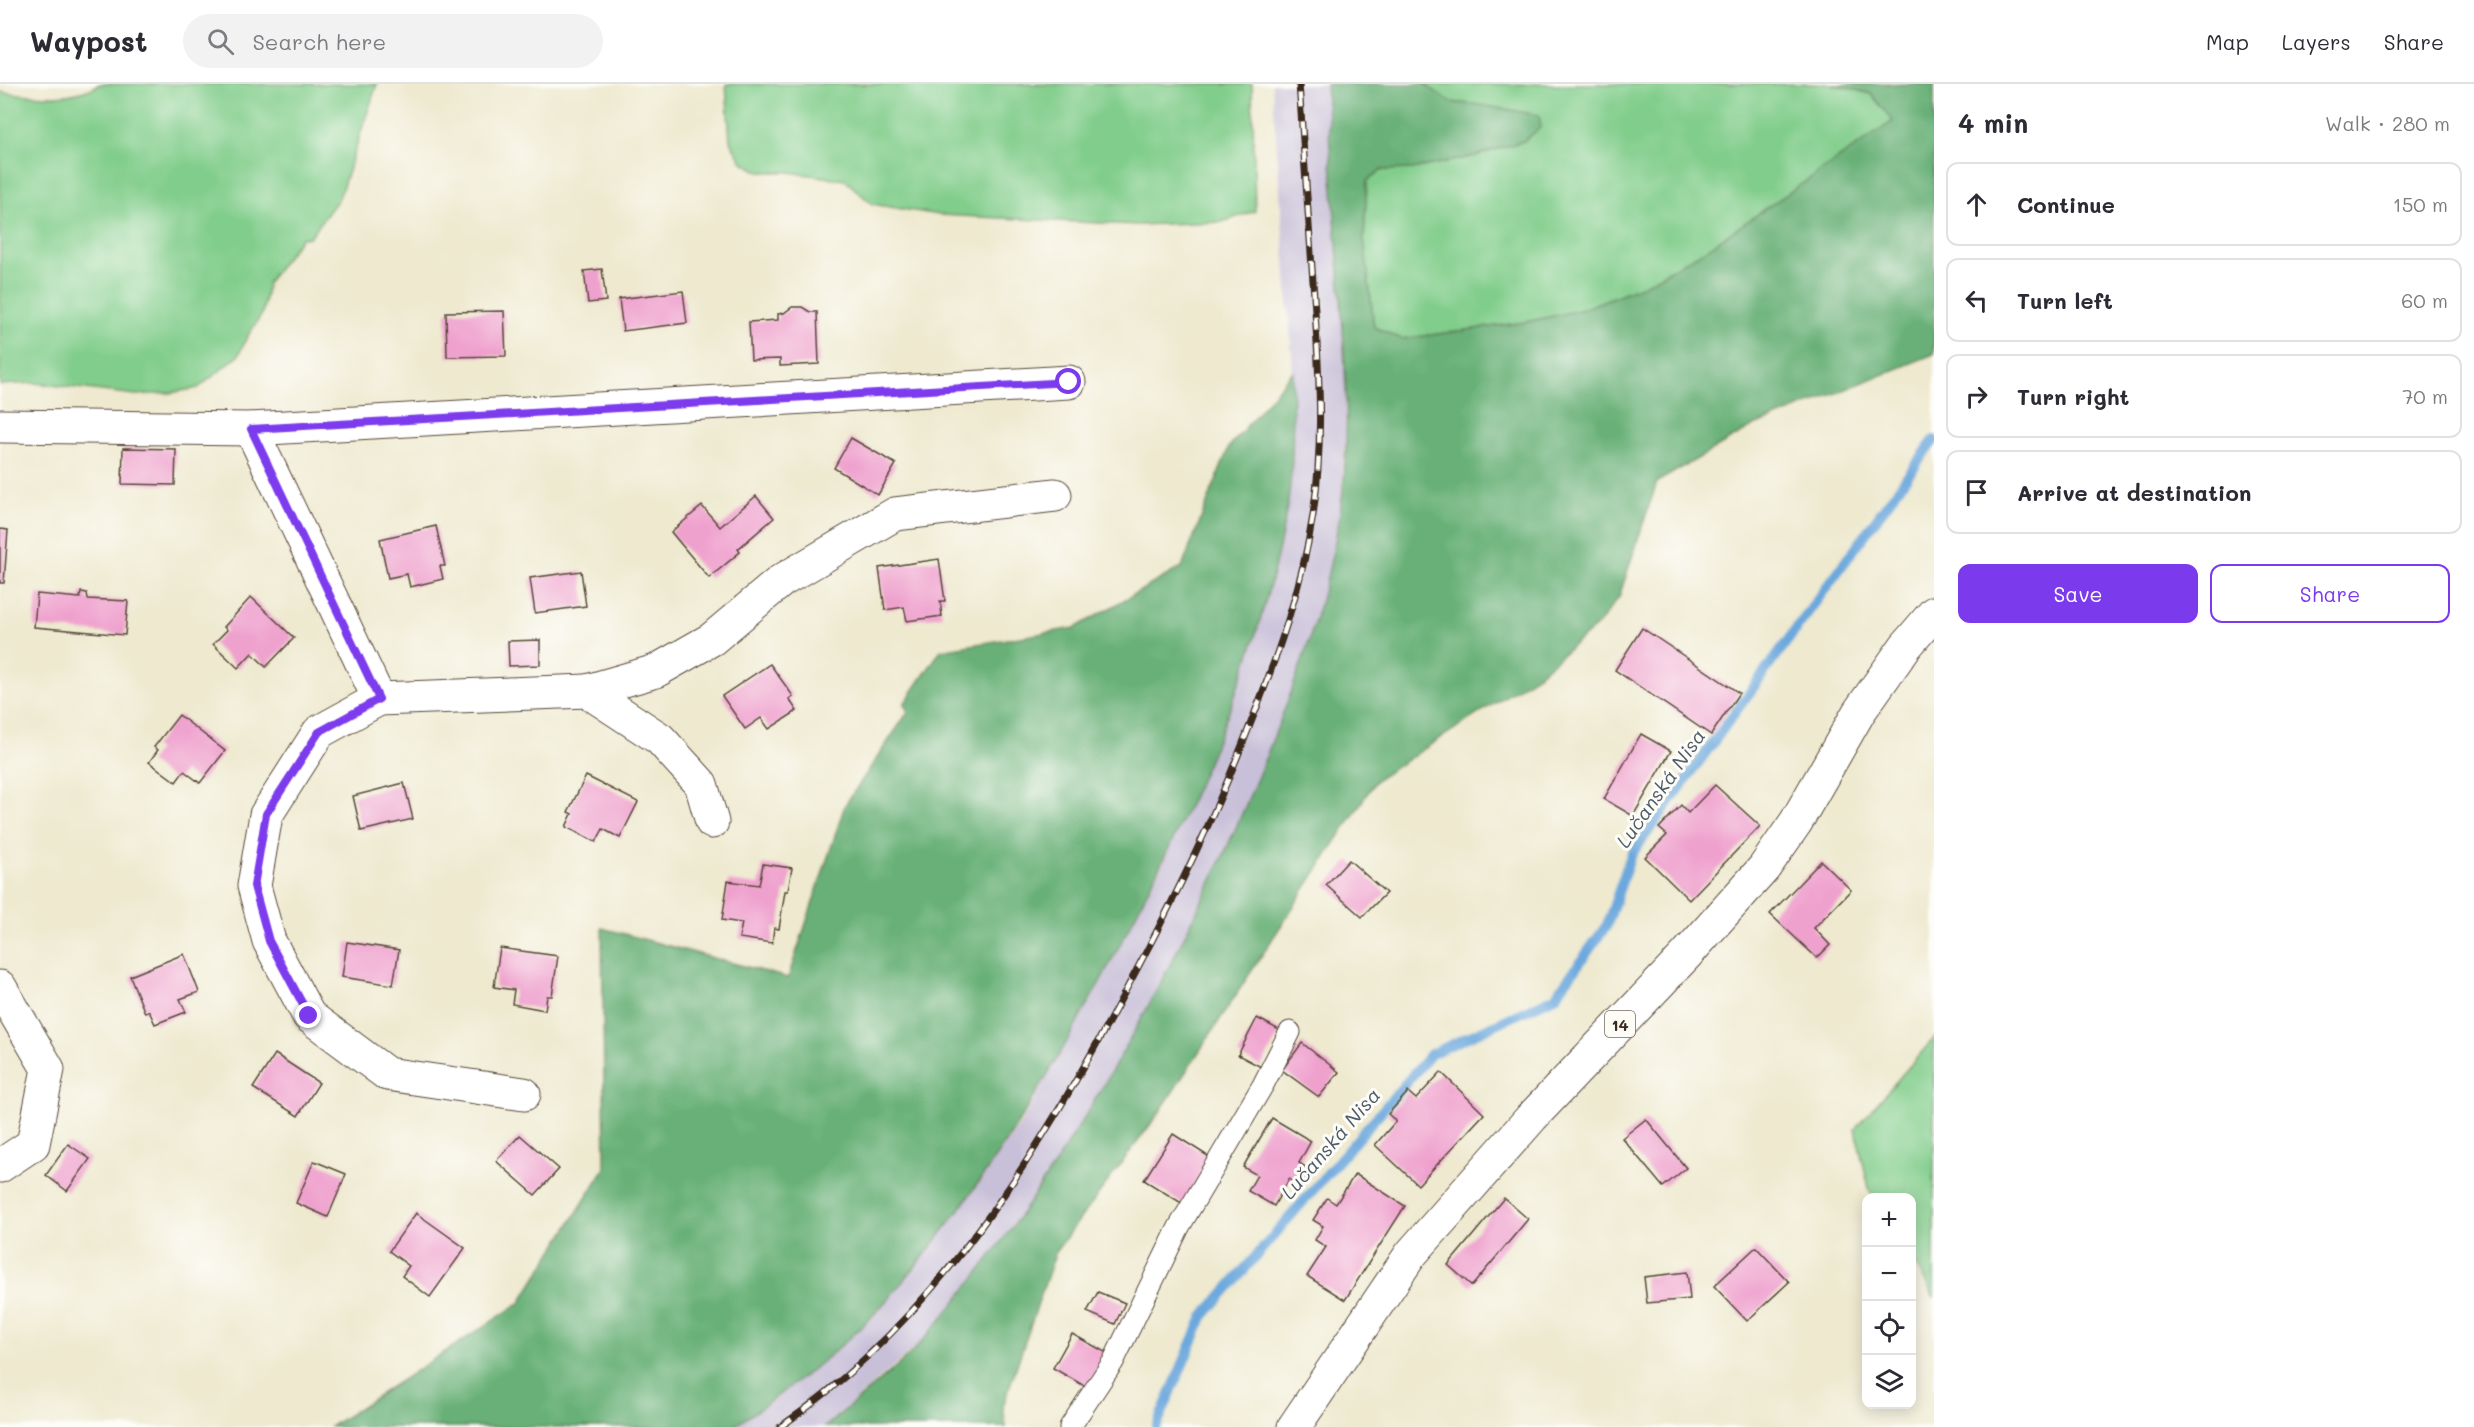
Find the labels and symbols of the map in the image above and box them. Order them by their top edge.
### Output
route start [1055,368,1081,394]
water label: Lučanská Nisa [1609,724,1711,852]
route end [295,1002,321,1028]
road number: 14 [1605,1011,1635,1037]
water label: Lučanská Nisa [1275,1082,1385,1204]

